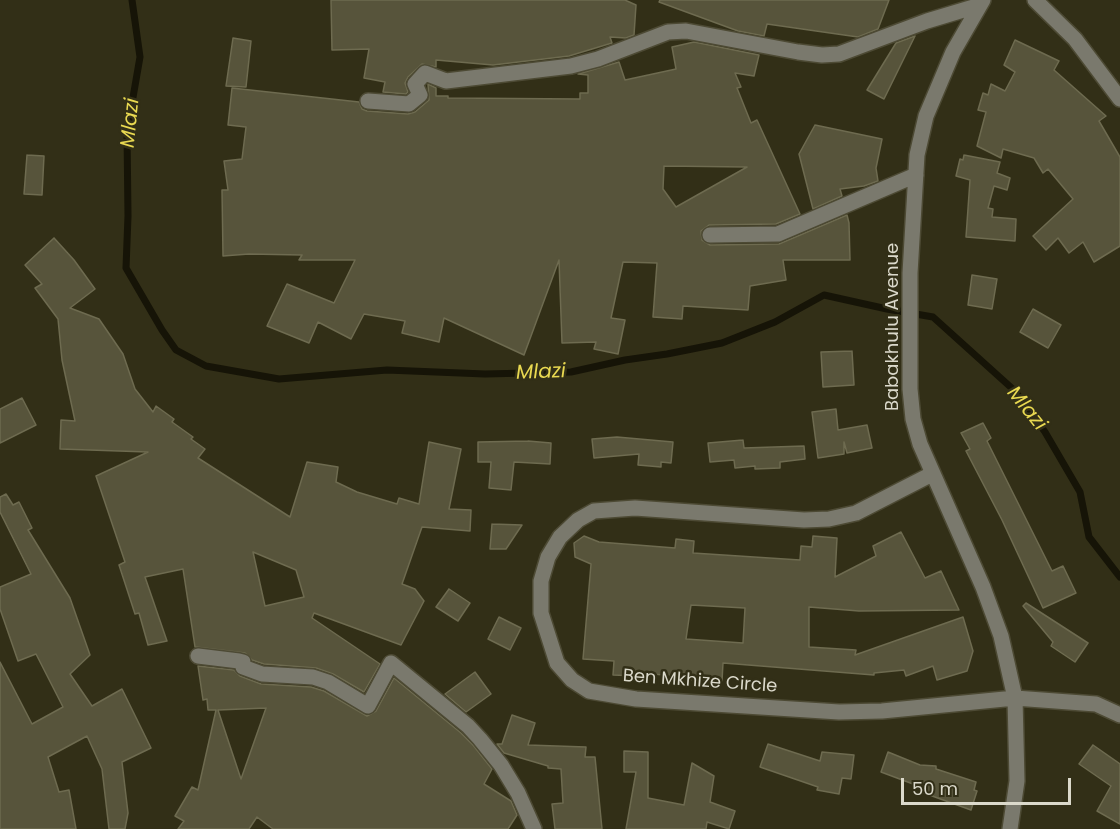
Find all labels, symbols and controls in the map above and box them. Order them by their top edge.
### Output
water label: Mlazi [116,97,146,149]
street label: Babakhulu Avenue [882,243,904,411]
water label: Mlazi [516,360,566,386]
water label: Mlazi [1001,382,1051,436]
street label: Ben Mkhize Circle [622,666,778,698]
scale bar [904,766,1074,804]
text: 50 m [912,776,958,801]

